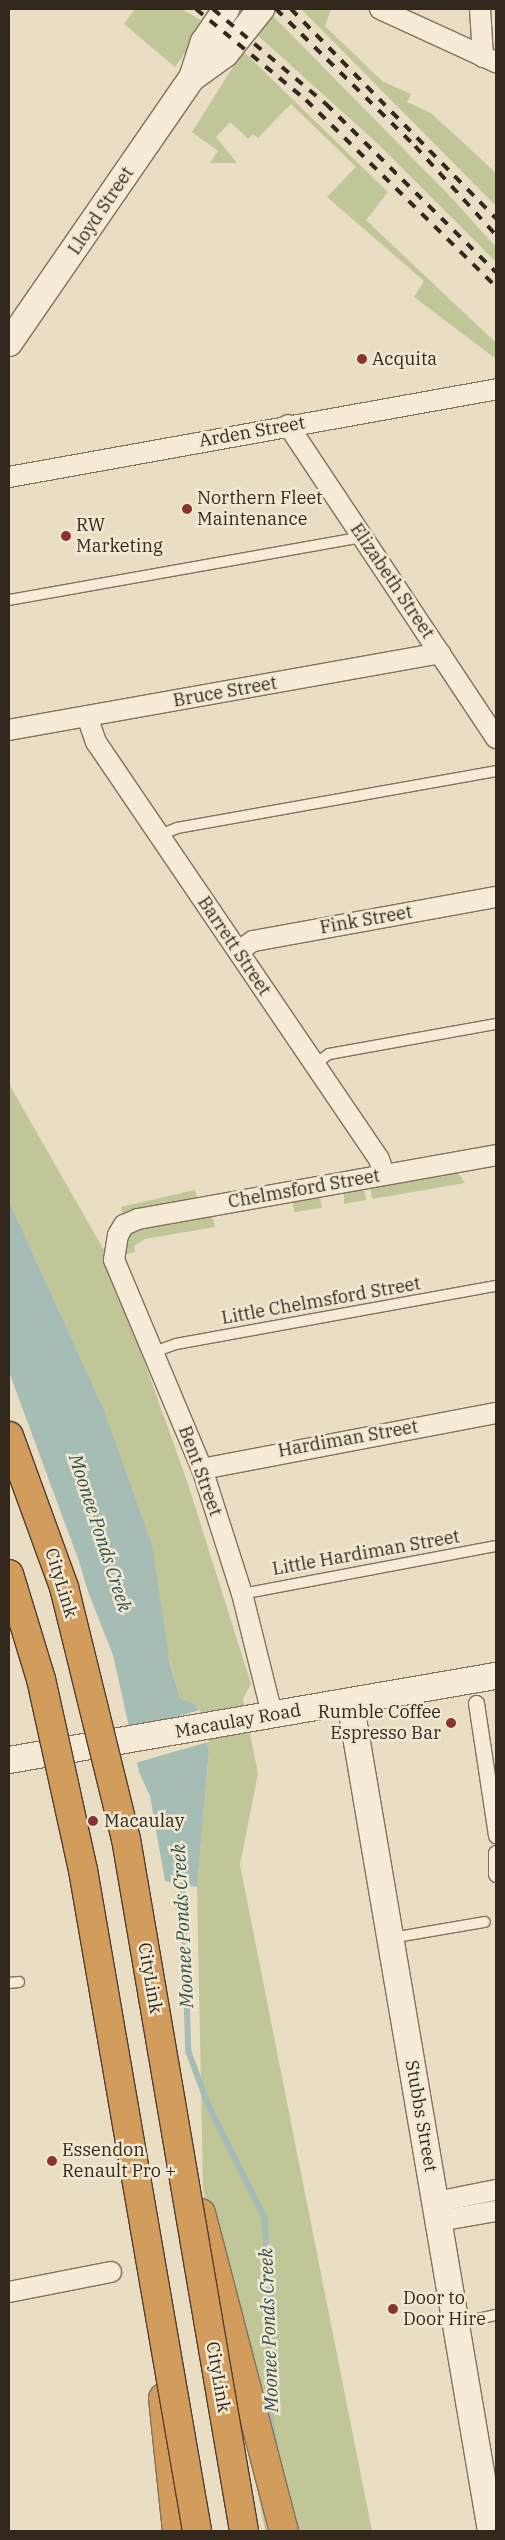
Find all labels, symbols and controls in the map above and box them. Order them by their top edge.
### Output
street label: Lloyd Street [64,163,138,259]
place label: Acquita [372,348,437,370]
marker: Acquita [356,353,368,365]
street label: Arden Street [197,412,307,452]
place label: Northern Fleet Maintenance [197,488,322,530]
marker: Northern Fleet Maintenance [181,503,193,515]
place label: RW Marketing [76,515,163,558]
street label: Elizabeth Street [345,519,439,643]
marker: RW Marketing [60,530,72,542]
street label: Bruce Street [171,672,279,712]
street label: Barrett Street [193,892,275,1000]
street label: Fink Street [318,901,414,939]
street label: Chelmsford Street [226,1165,382,1213]
street label: Little Chelmsford Street [220,1273,422,1329]
street label: Hardiman Street [276,1416,420,1462]
street label: Bent Street [174,1423,226,1519]
water label: Moonee Ponds Creek [64,1451,136,1615]
street label: Little Hardiman Street [271,1526,461,1580]
street label: CityLink [40,1546,82,1620]
street label: Macaulay Road [173,1699,303,1743]
place label: Rumble Coffee Espresso Bar [318,1702,441,1745]
marker: Rumble Coffee Espresso Bar [445,1717,457,1729]
place label: Macaulay [104,1810,184,1832]
marker: Macaulay [86,1814,100,1828]
water label: Moonee Ponds Creek [167,1843,199,2009]
street label: CityLink [133,1941,167,2015]
street label: Stubbs Street [401,2058,441,2174]
place label: Essendon Renault Pro + [62,2140,176,2182]
marker: Essendon Renault Pro + [46,2155,58,2167]
water label: Moonee Ponds Creek [255,2247,283,2413]
place label: Door to Door Hire [403,2288,486,2330]
marker: Door to Door Hire [387,2303,399,2315]
street label: CityLink [201,2340,235,2414]

